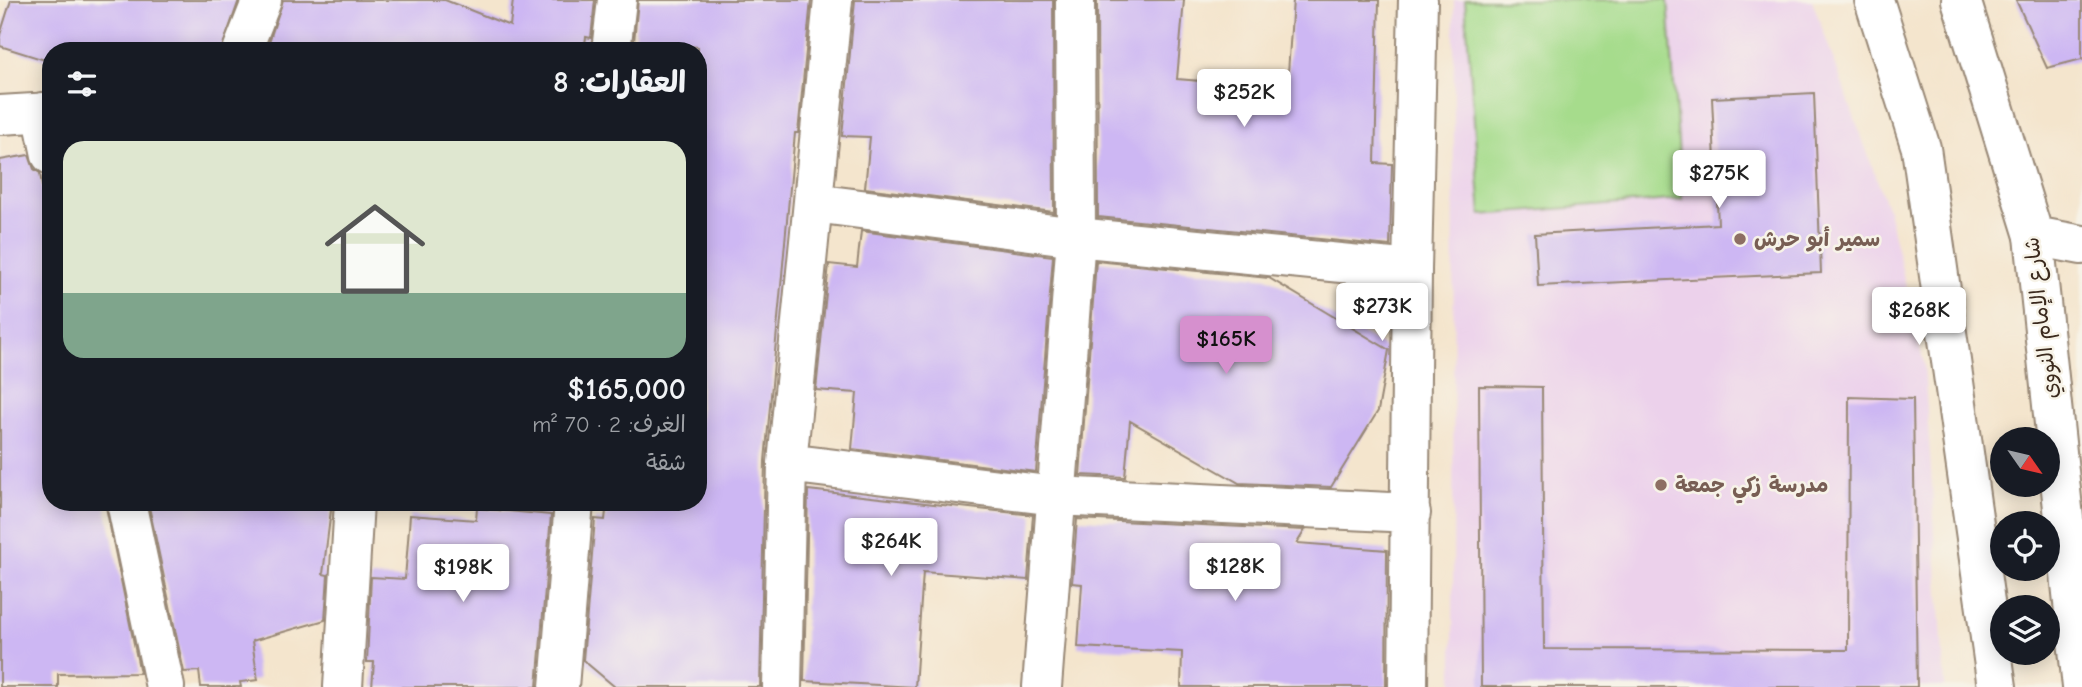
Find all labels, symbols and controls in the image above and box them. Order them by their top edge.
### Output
icon: filters [63,65,101,103]
text: العقارات: 8 [553,65,686,100]
pin: $252K [1195,69,1293,129]
text: $252K [1213,78,1275,105]
pin: $275K [1670,150,1768,210]
text: $275K [1689,159,1749,186]
icon: home [312,186,438,312]
place label: سمير أبو حرش [1754,226,1880,252]
marker: سمير أبو حرش [1732,231,1748,247]
street label: شارع الإمام النووي [2019,235,2067,400]
pin: $273K [1333,284,1431,343]
pin: $268K [1870,288,1968,347]
text: $273K [1352,292,1412,319]
text: $268K [1888,296,1950,323]
pin: $165K [1177,316,1275,376]
text: $165K [1196,325,1256,352]
text: $165,000 [567,372,686,407]
text: الغرف: 2 · 70 m² [532,411,686,438]
north arrow [1990,427,2060,497]
map controls [1990,427,2060,665]
text: شقة [646,449,686,476]
place label: مدرسة زكي جمعة [1675,473,1828,504]
marker: مدرسة زكي جمعة [1653,477,1669,493]
button: locate [1990,511,2060,581]
pin: $264K [842,518,940,578]
text: $264K [860,527,922,554]
pin: $198K [414,544,512,604]
pin: $128K [1186,544,1284,603]
text: $128K [1205,552,1265,579]
text: $198K [433,553,493,580]
button: layers [1990,595,2060,665]

